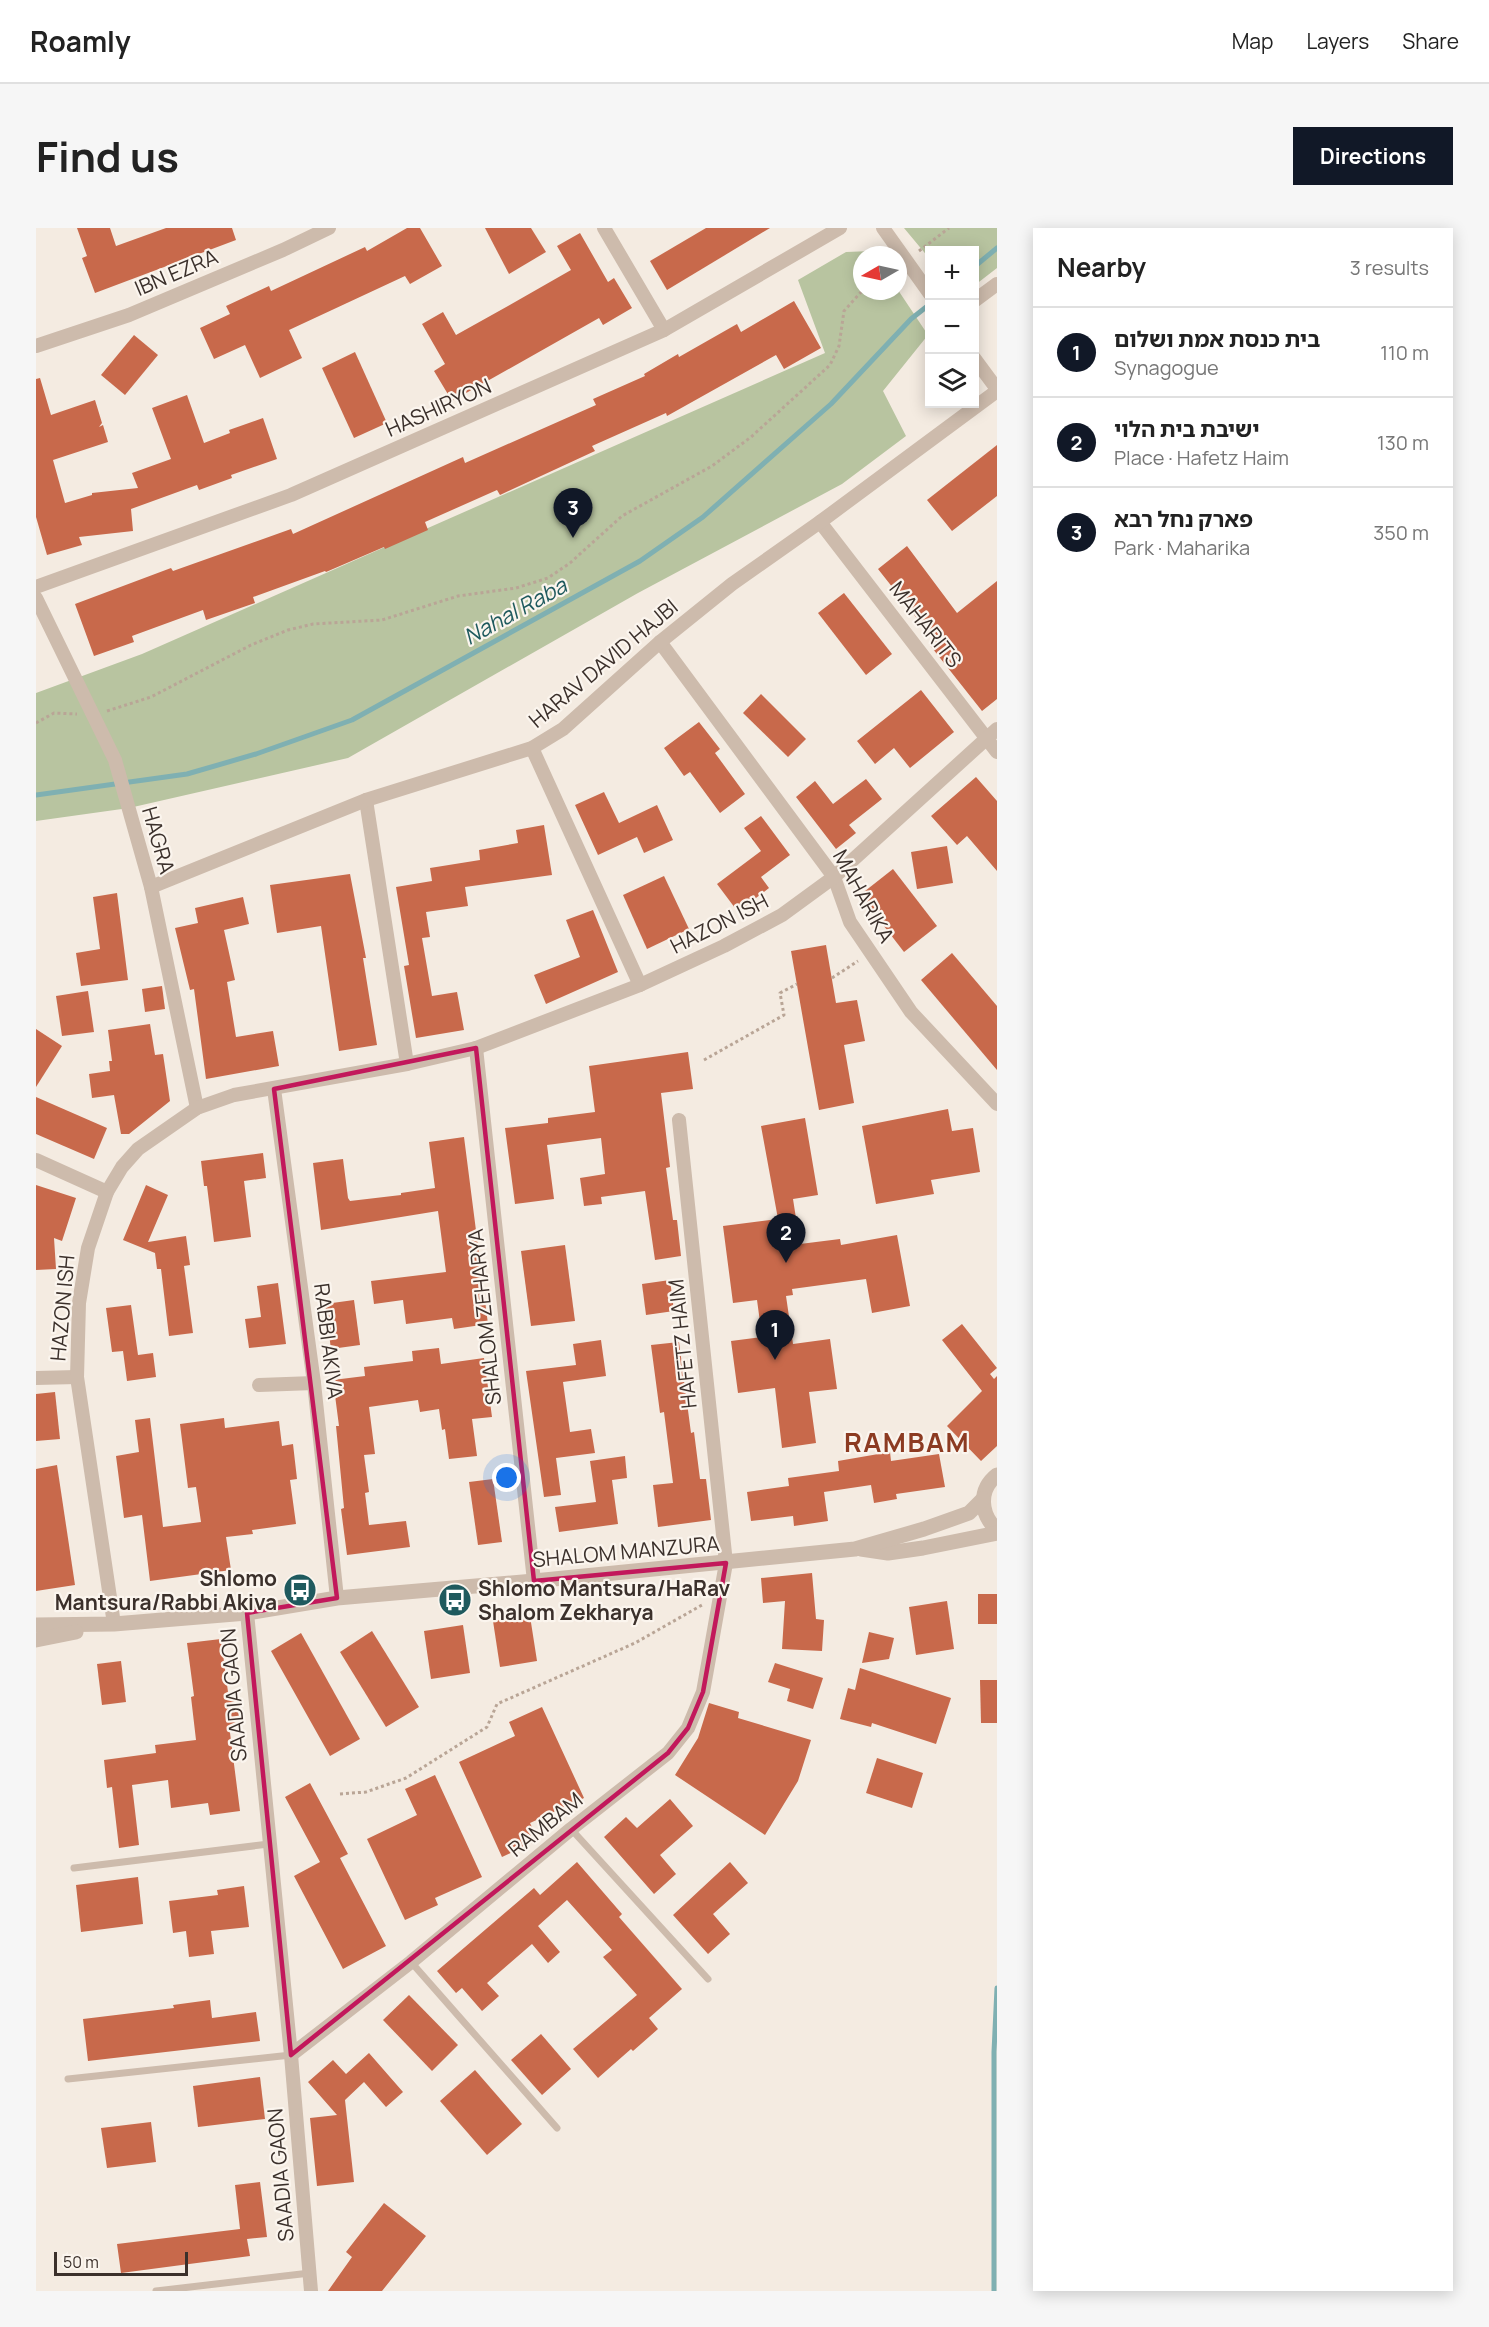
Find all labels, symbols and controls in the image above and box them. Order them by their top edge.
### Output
text: Roamly [30,22,131,60]
text: Map [1232,27,1273,55]
text: Layers [1306,27,1369,55]
text: Share [1402,27,1459,55]
text: Find us [36,127,179,185]
button: Directions [1293,127,1453,185]
street label: IBN EZRA [130,242,222,302]
north arrow [853,246,907,300]
map controls [925,246,979,408]
button: + [925,246,979,300]
text: Nearby [1057,249,1146,285]
text: 3 results [1350,254,1429,281]
button: − [925,300,979,354]
text: בית כנסת אמת ושלום [1114,324,1320,354]
text: 1 [1072,339,1081,366]
text: 110 m [1380,339,1429,366]
button: layers [925,354,979,408]
text: Synagogue [1114,354,1219,381]
street label: HASHIRYON [381,371,495,443]
text: ישיבת בית הלוי [1114,414,1260,444]
text: 2 [1071,429,1082,456]
text: 130 m [1377,429,1429,456]
text: Place · Hafetz Haim [1114,444,1289,471]
pin: 3 [554,488,592,538]
text: פארק נחל רבא [1114,504,1253,534]
text: 3 [1071,519,1082,546]
text: 350 m [1373,519,1429,546]
text: Park · Maharika [1114,534,1250,561]
water label: Nahal Raba [458,570,573,652]
street label: MAHARITS [883,575,969,673]
street label: HARAV DAVID HAJBI [523,592,683,734]
street label: HAGRA [136,803,182,877]
street label: MAHARIKA [827,844,901,948]
street label: HAZON ISH [665,886,773,960]
pin: 2 [766,1214,806,1263]
street label: SHALOM ZEHARYA [461,1228,507,1406]
street label: HAZON ISH [43,1254,81,1362]
street label: HAFETZ HAIM [661,1278,703,1410]
street label: RABBI AKIVA [308,1281,350,1401]
pin: 1 [756,1310,794,1360]
district label: RAMBAM [844,1423,970,1460]
your location [492,1463,521,1492]
street label: SHALOM MANZURA [531,1529,721,1573]
place label: Shlomo Mantsura/Rabbi Akiva [55,1564,277,1616]
bus stop icon: Shlomo Mantsura/Rabbi Akiva [282,1572,318,1608]
place label: Shlomo Mantsura/HaRav Shalom Zekharya [478,1574,731,1626]
bus stop icon: Shlomo Mantsura/HaRav Shalom Zekharya [437,1582,473,1618]
street label: SAADIA GAON [213,1627,253,1763]
street label: RAMBAM [502,1785,588,1863]
street label: SAADIA GAON [260,2107,300,2243]
scale bar [54,2249,188,2276]
text: 50 m [63,2251,99,2273]

